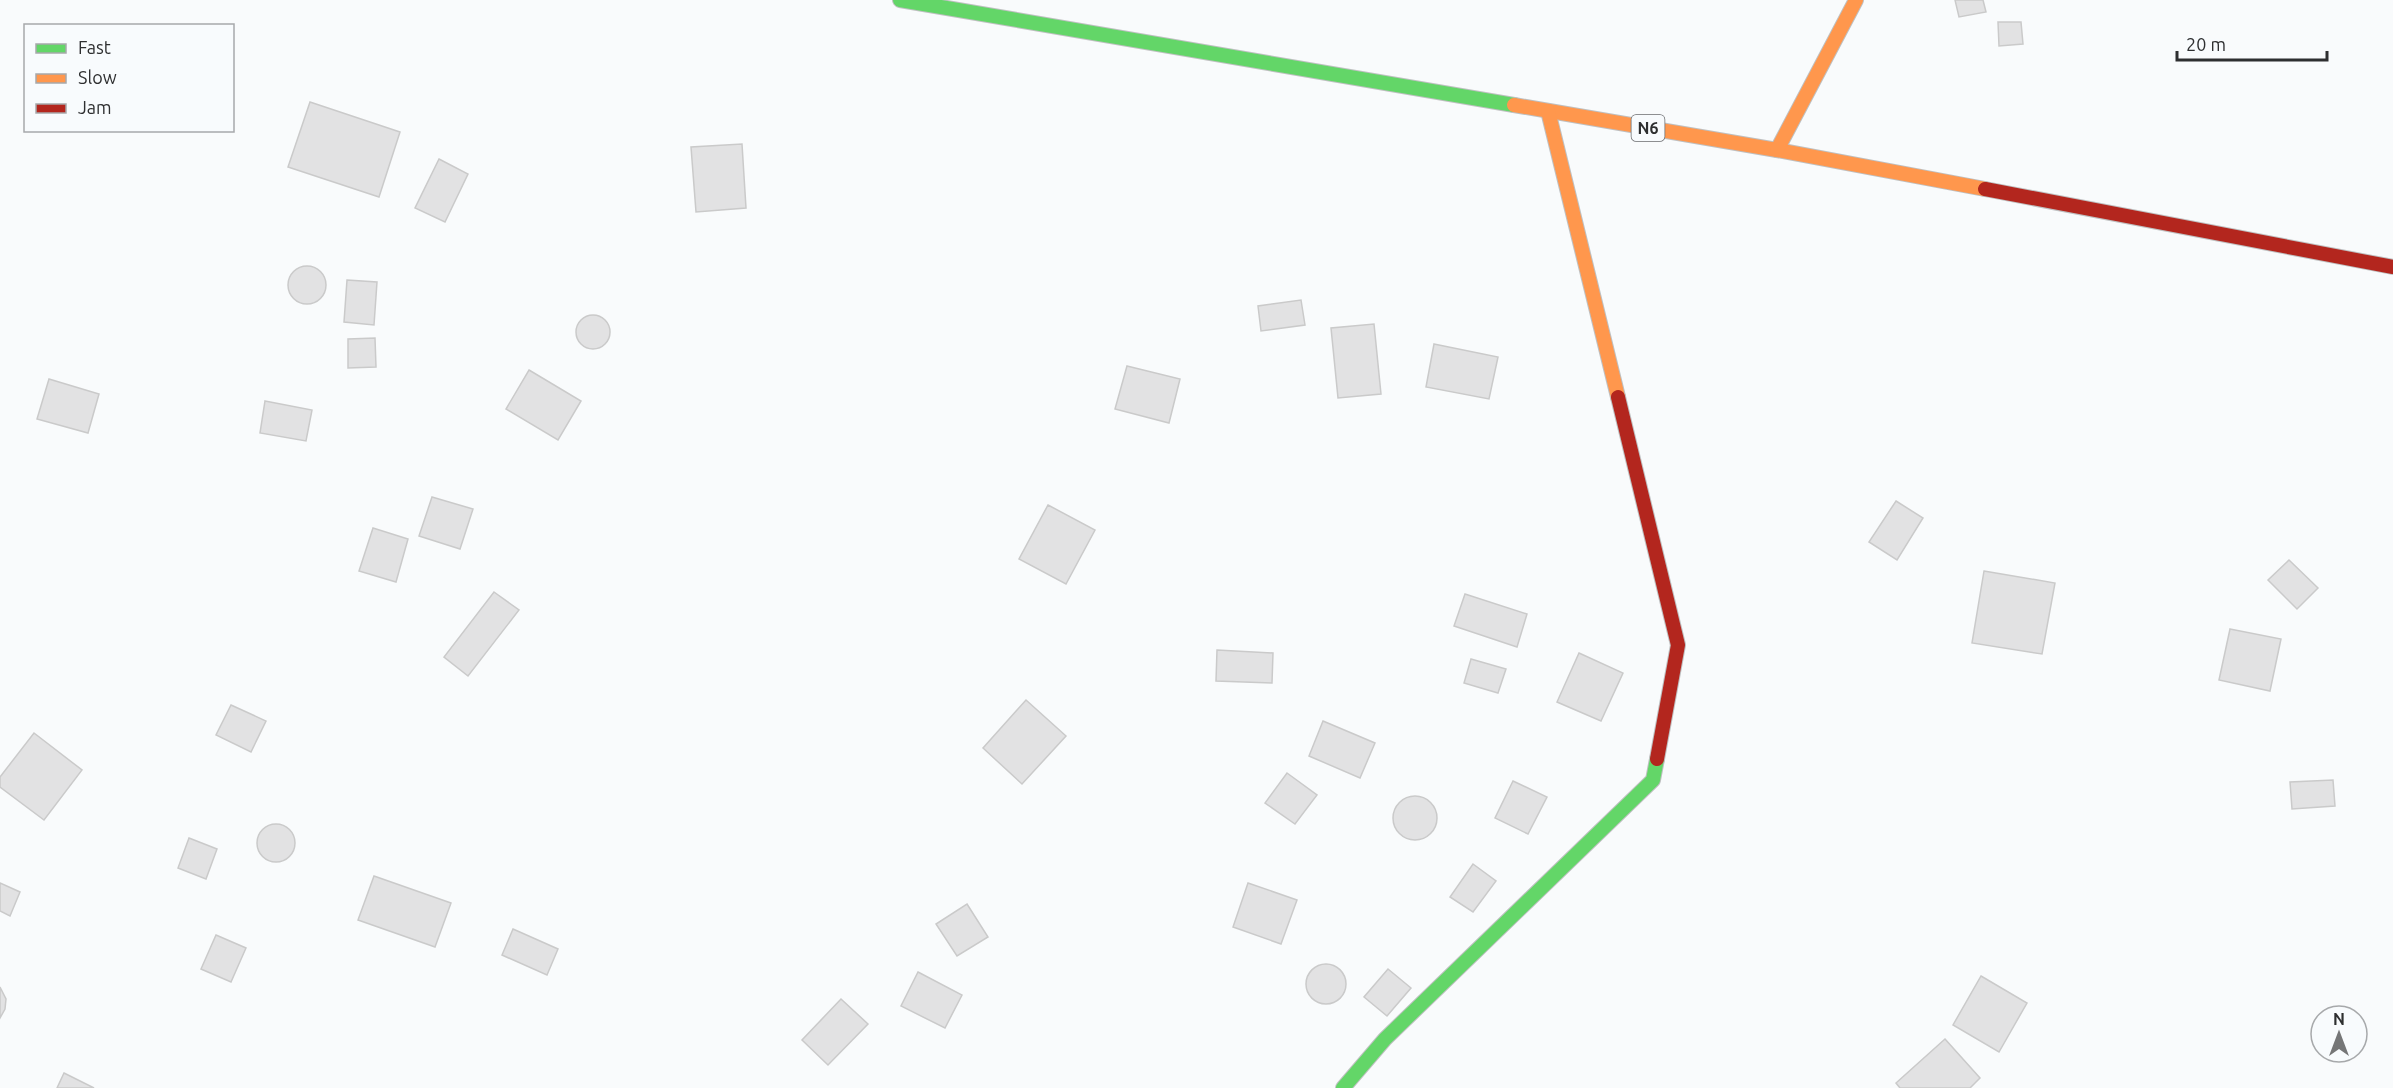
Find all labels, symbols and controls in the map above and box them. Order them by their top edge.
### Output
legend [24,24,234,132]
scale bar [2177,24,2327,62]
text: 20 m [2186,34,2226,54]
text: Fast [78,37,111,57]
text: Slow [78,67,117,87]
text: Jam [78,97,112,117]
road number: N6 [1632,115,1664,141]
north arrow [2309,1004,2369,1064]
text: N [2333,1010,2345,1028]

